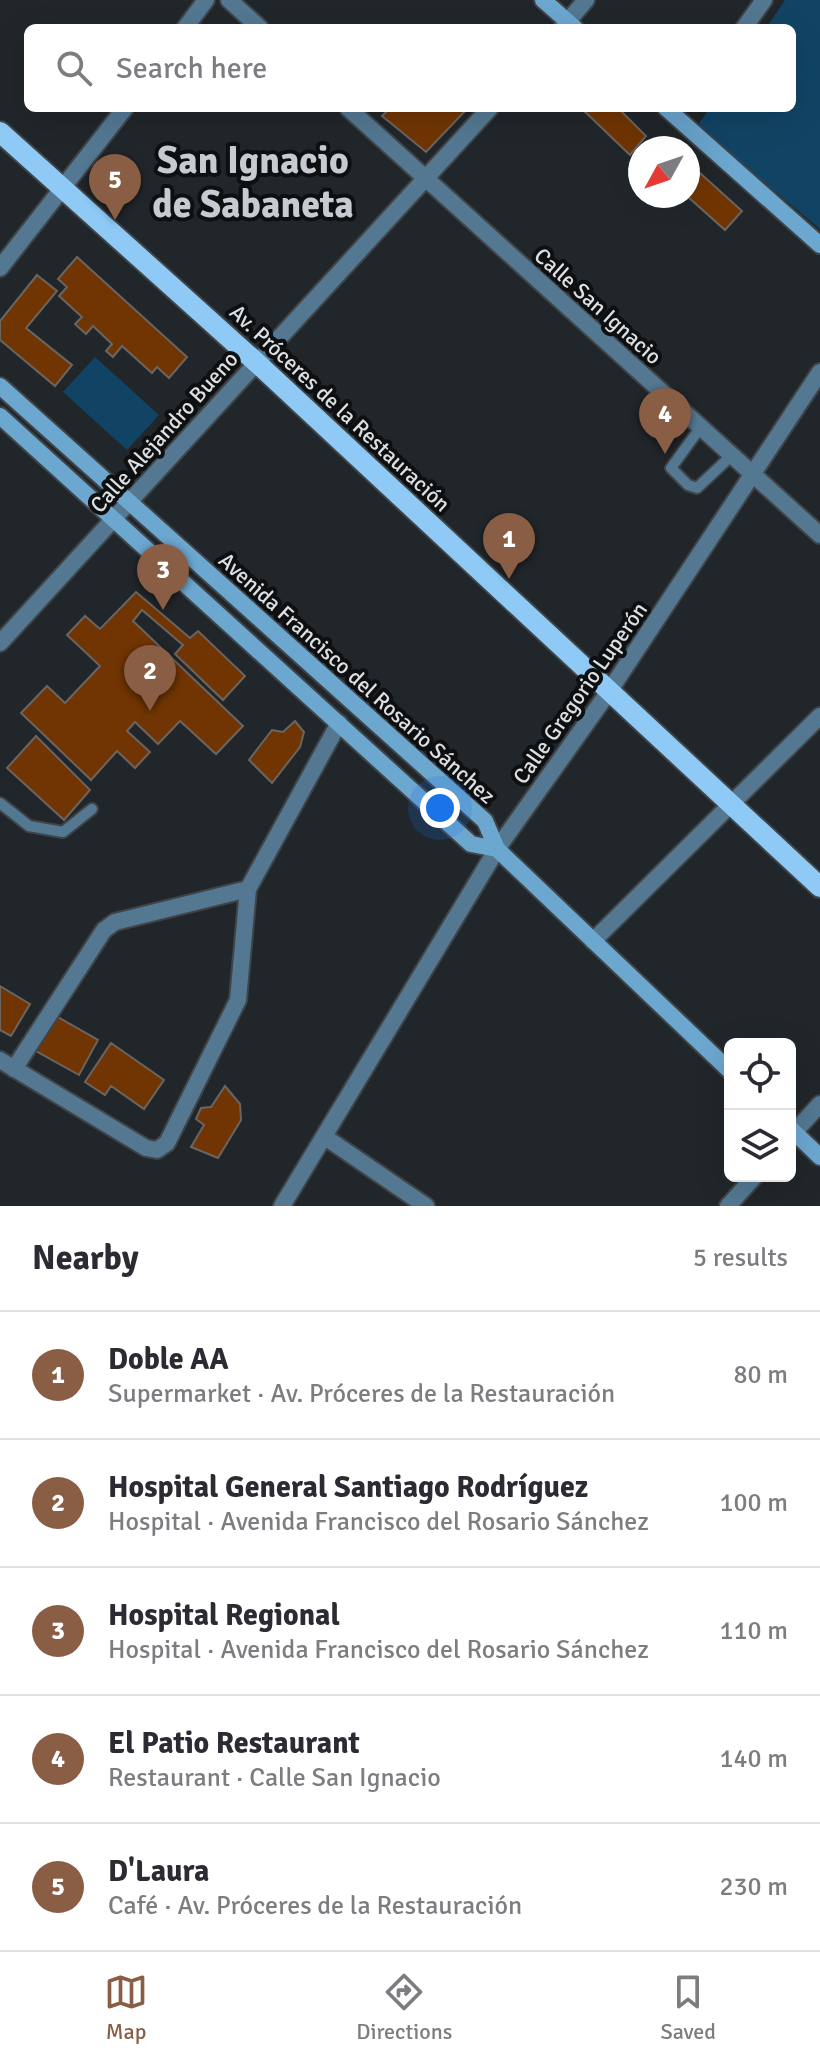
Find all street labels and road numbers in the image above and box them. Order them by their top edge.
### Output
street label: Calle San Ignacio [529,242,667,370]
street label: Av. Próceres de la Restauración [224,299,456,517]
street label: Calle Alejandro Bueno [84,346,244,518]
street label: Avenida Francisco del Rosario Sánchez [213,547,501,809]
street label: Calle Gregorio Luperón [507,597,653,789]

